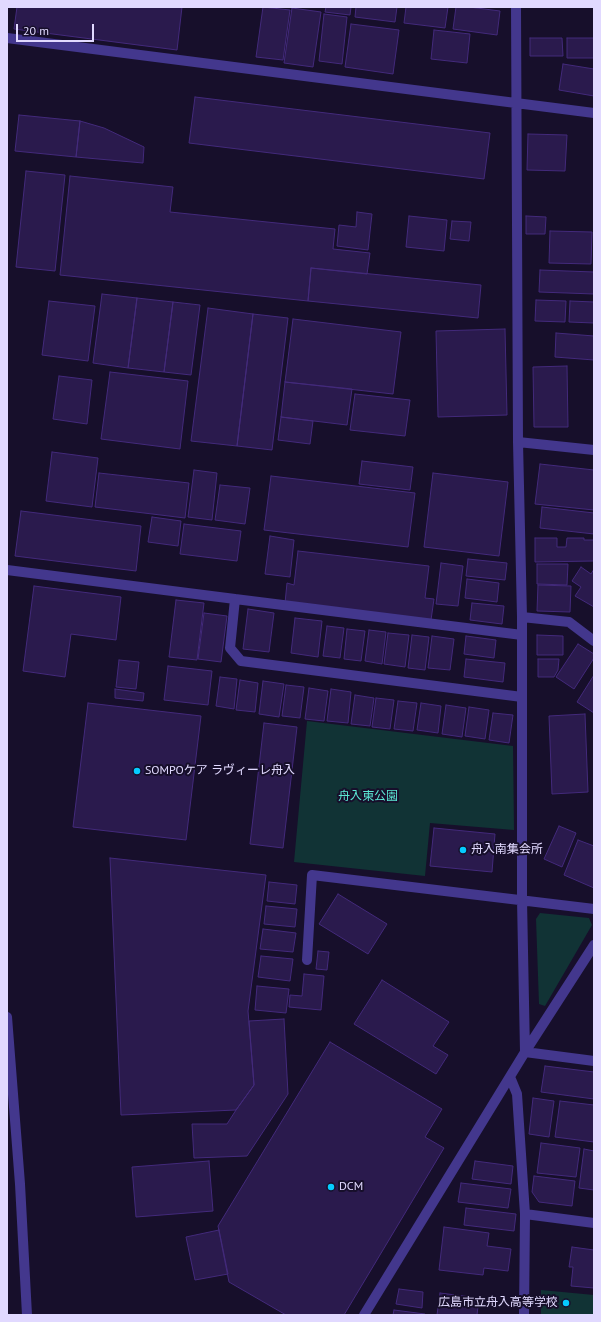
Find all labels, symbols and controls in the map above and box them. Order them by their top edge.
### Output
scale bar [18,16,96,42]
text: 20 m [23,23,49,38]
place label: SOMPOケア ラヴィーレ舟入 [145,764,295,778]
marker: SOMPOケア ラヴィーレ舟入 [132,766,142,776]
park label: 舟入東公園 [338,790,398,804]
place label: 舟入南集会所 [471,843,543,857]
marker: 舟入南集会所 [458,845,468,855]
place label: DCM [339,1180,363,1194]
marker: DCM [326,1182,336,1192]
place label: 広島市立舟入高等学校 [438,1296,558,1310]
marker: 広島市立舟入高等学校 [561,1298,571,1308]

